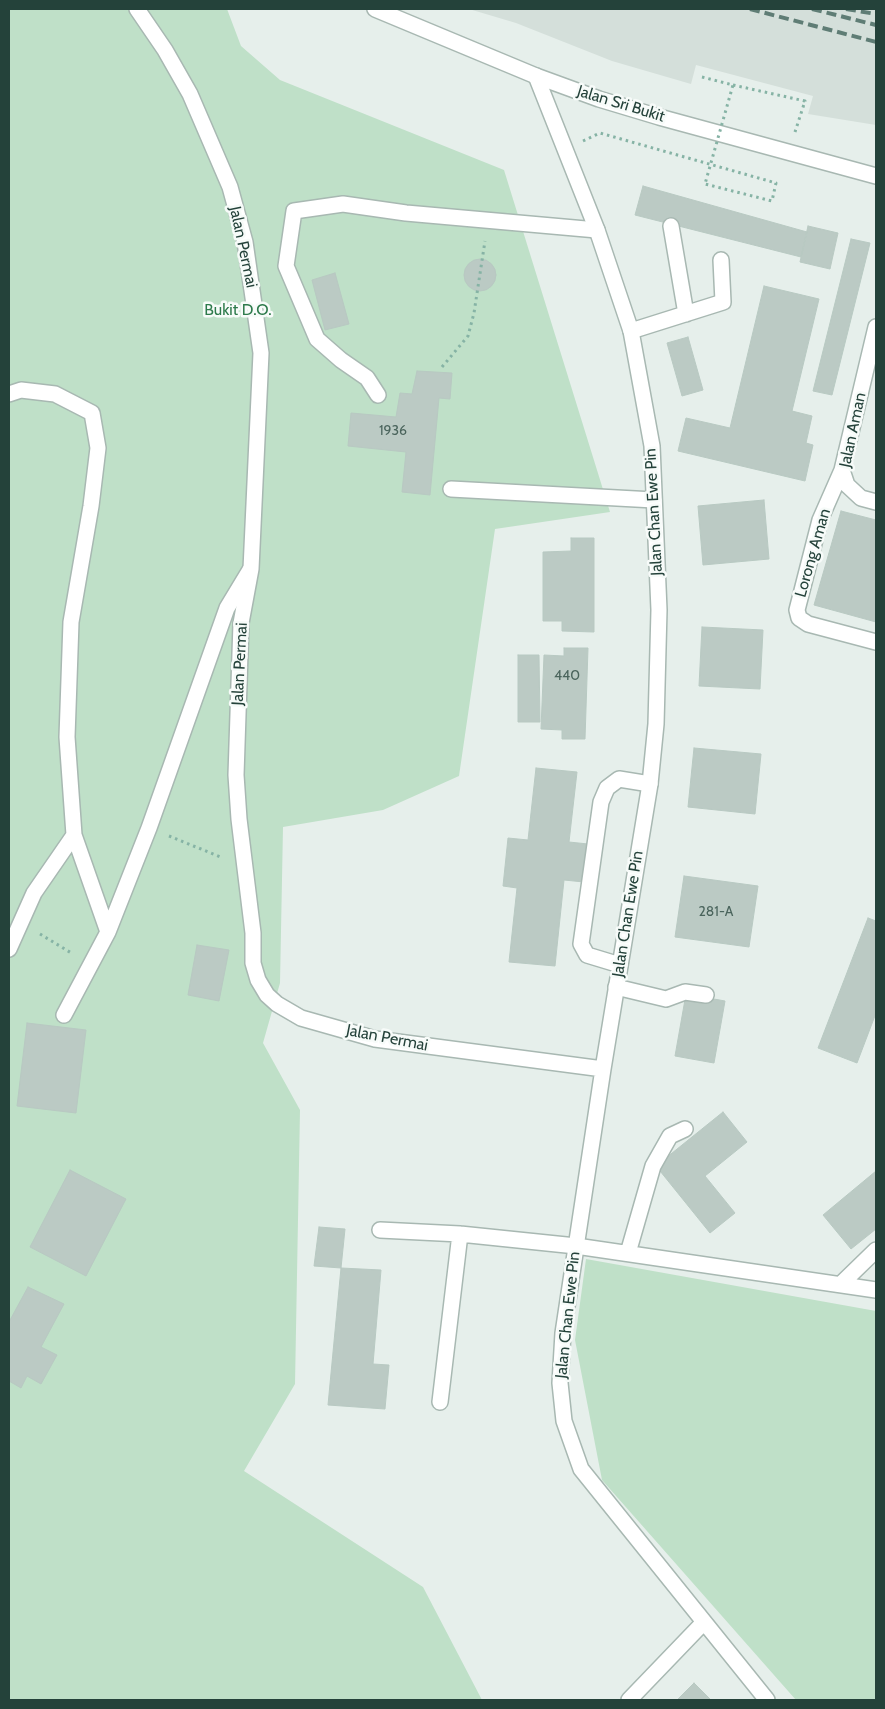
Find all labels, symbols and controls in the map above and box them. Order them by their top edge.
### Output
street label: Jalan Sri Bukit [575,82,667,126]
street label: Jalan Permai [225,204,261,290]
park label: Bukit D.O. [204,300,272,320]
street label: Jalan Aman [836,391,870,469]
house number: 1936 [379,423,407,439]
street label: Jalan Chan Ewe Pin [641,448,667,576]
street label: Lorong Aman [791,506,835,600]
street label: Jalan Permai [228,622,252,706]
house number: 440 [554,668,580,684]
street label: Jalan Chan Ewe Pin [609,849,647,979]
house number: 281-A [699,904,733,920]
street label: Jalan Permai [344,1021,430,1055]
street label: Jalan Chan Ewe Pin [552,1250,584,1380]

